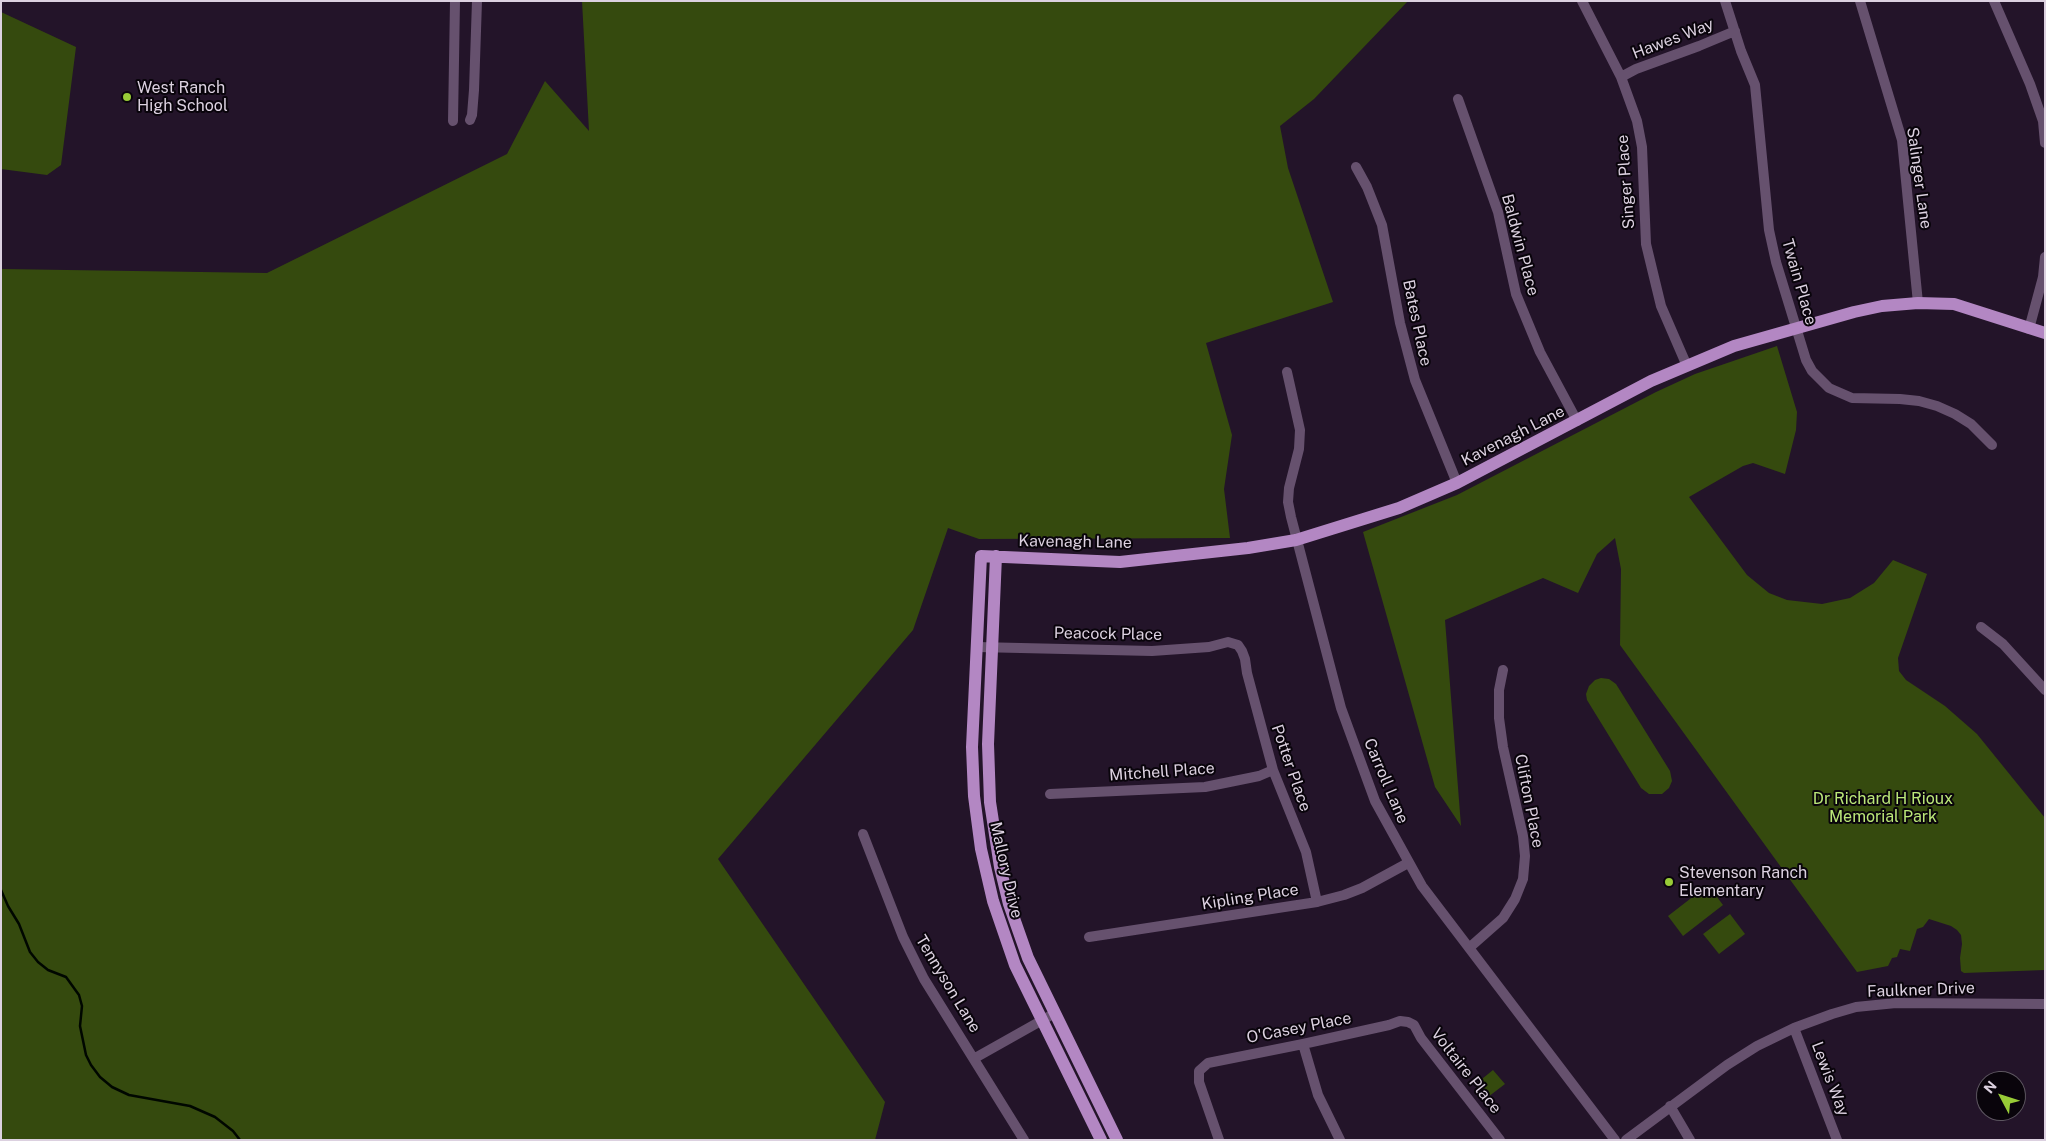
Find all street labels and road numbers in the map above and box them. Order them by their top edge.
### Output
street label: Hawes Way [1630,15,1716,63]
street label: Salinger Lane [1902,126,1936,230]
street label: Singer Place [1613,134,1639,230]
street label: Baldwin Place [1497,192,1543,298]
street label: Twain Place [1778,237,1820,327]
street label: Bates Place [1398,278,1436,368]
street label: Kavenagh Lane [1458,402,1568,470]
street label: Kavenagh Lane [1018,531,1132,553]
street label: Peacock Place [1054,623,1162,645]
street label: Potter Place [1267,722,1315,814]
street label: Carroll Lane [1359,736,1413,826]
street label: Clifton Place [1510,752,1548,850]
street label: Mitchell Place [1109,759,1215,785]
street label: Mallory Drive [986,820,1026,920]
street label: Kipling Place [1200,880,1300,914]
street label: Tennyson Lane [911,932,985,1036]
street label: Faulkner Drive [1867,979,1975,1001]
street label: O'Casey Place [1245,1008,1353,1048]
street label: Voltaire Place [1427,1025,1505,1117]
street label: Lewis Way [1807,1039,1853,1119]

